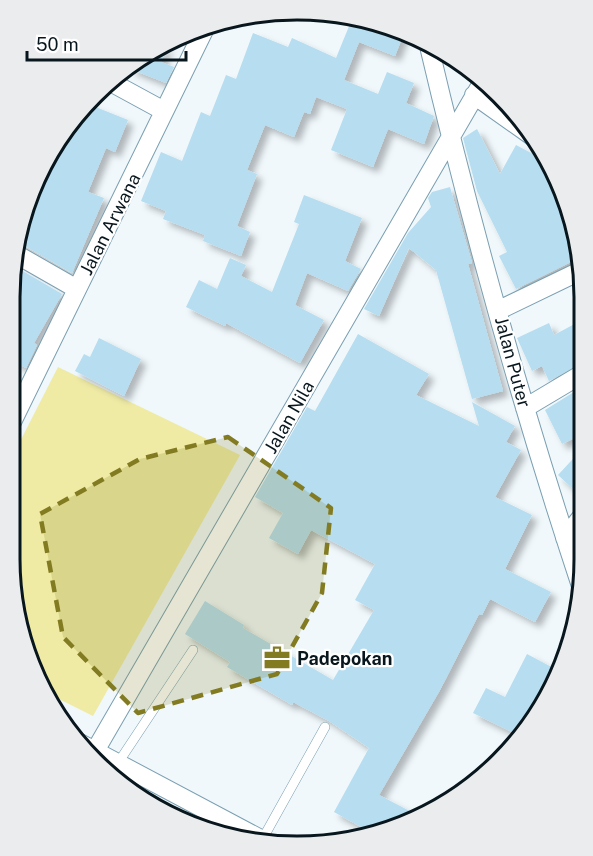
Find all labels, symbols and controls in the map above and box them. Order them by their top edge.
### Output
scale bar [27,24,186,62]
text: 50 m [36,34,79,55]
street label: Jalan Arwana [75,170,145,278]
street label: Jalan Puter [491,314,535,410]
street label: Jalan Nila [260,377,318,457]
office icon: Padepokan [262,643,292,673]
place label: Padepokan [297,648,392,669]

